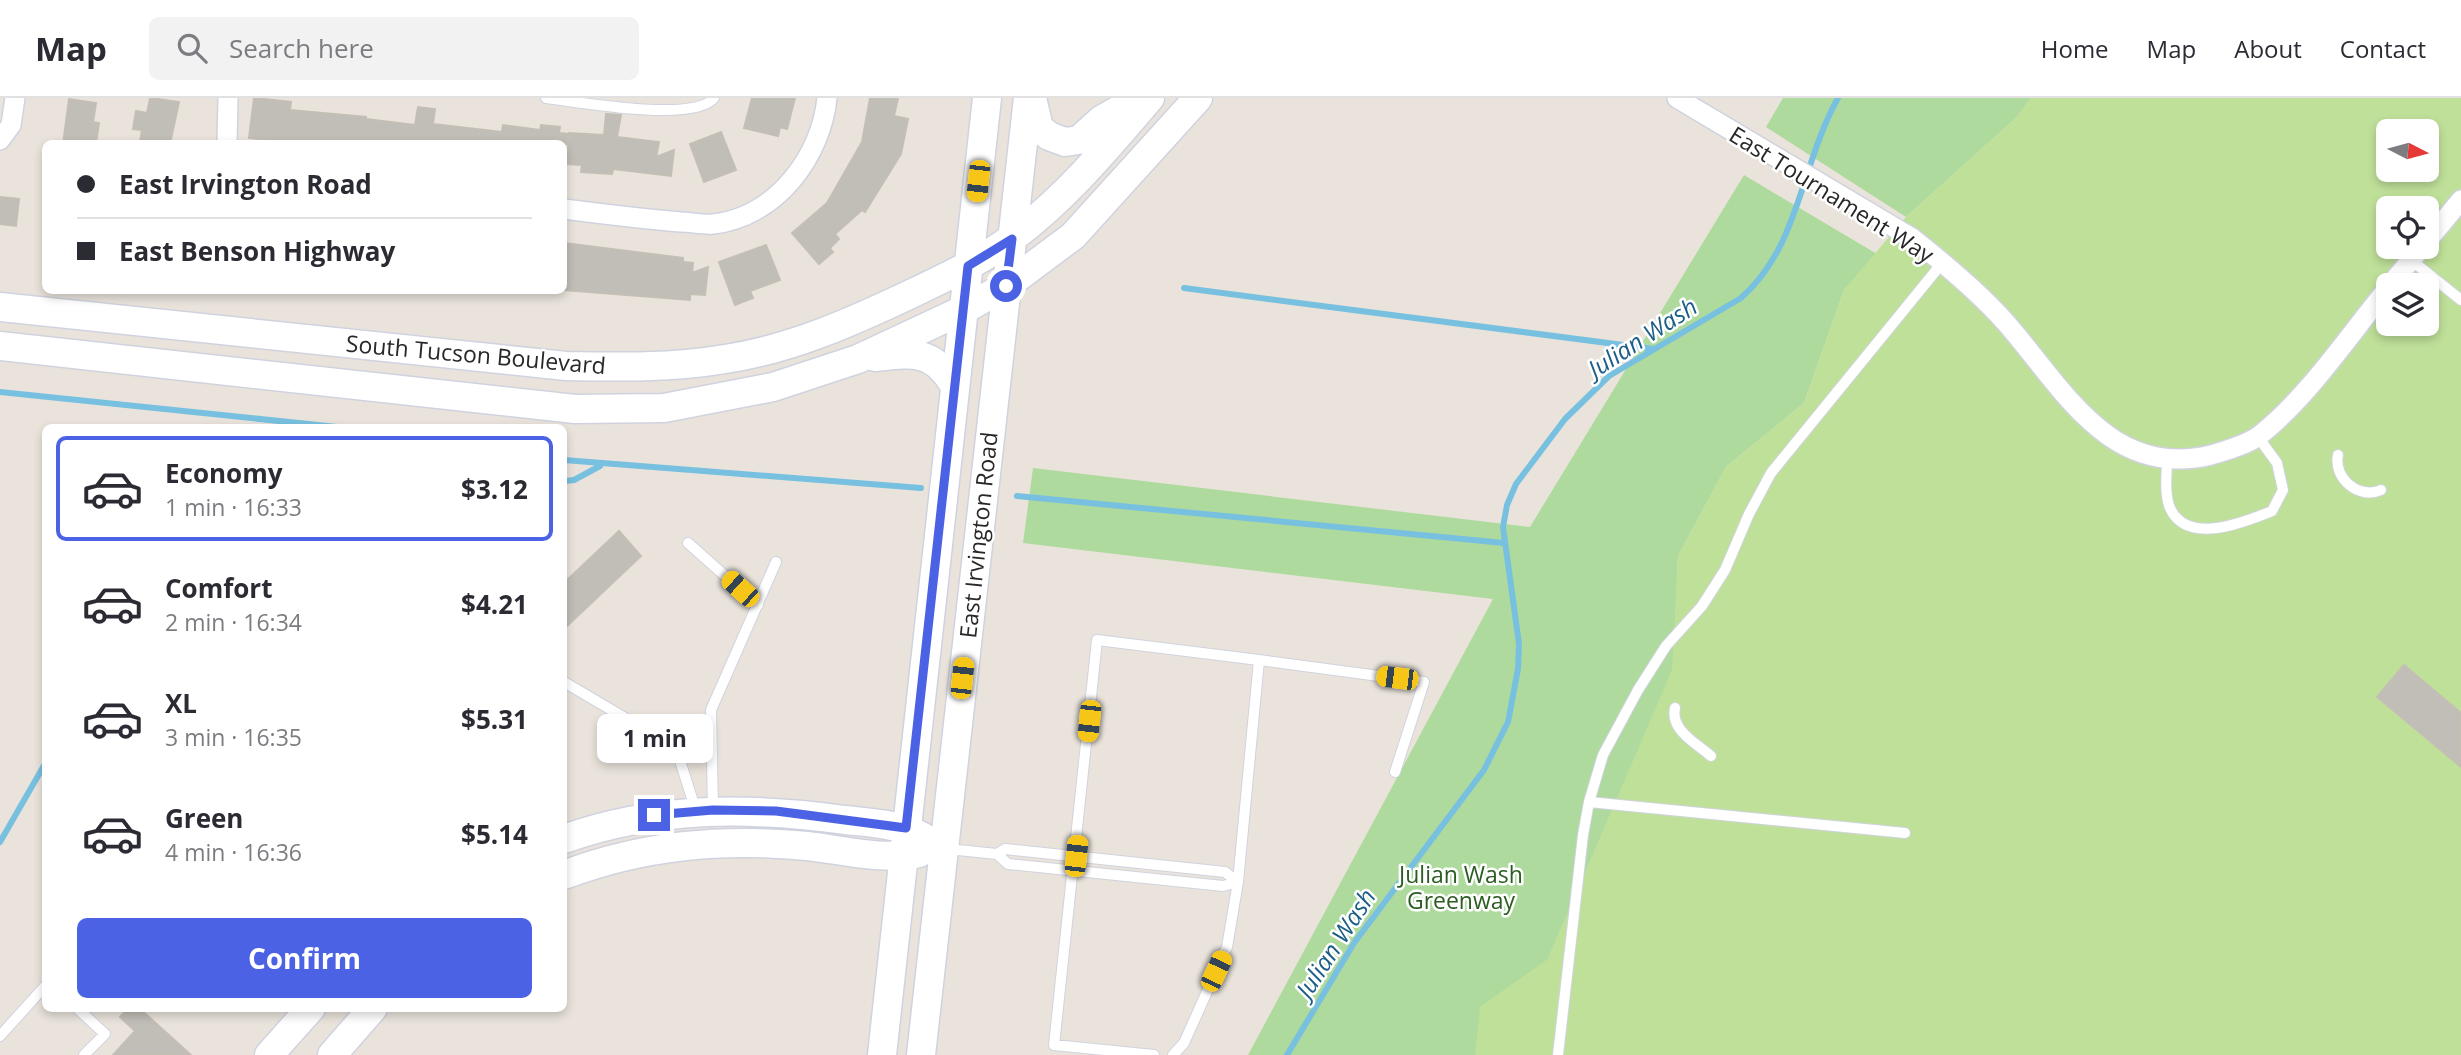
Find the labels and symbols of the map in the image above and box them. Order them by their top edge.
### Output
street label: East Tournament Way [1724,118,1941,270]
north arrow [2376,119,2440,182]
car [966,159,991,203]
route start [990,270,1022,302]
water label: Julian Wash [1578,289,1703,387]
street label: South Tucson Boulevard [345,327,607,381]
street label: East Irvington Road [951,430,1005,640]
car [718,567,763,611]
car [950,656,975,700]
car [1375,665,1420,691]
car [1077,699,1102,743]
callout: 1 min [596,714,712,762]
route end [638,799,670,831]
car [1064,834,1089,878]
park label: Julian Wash Greenway [1397,858,1523,916]
water label: Julian Wash [1285,882,1383,1007]
car [1198,948,1235,994]

